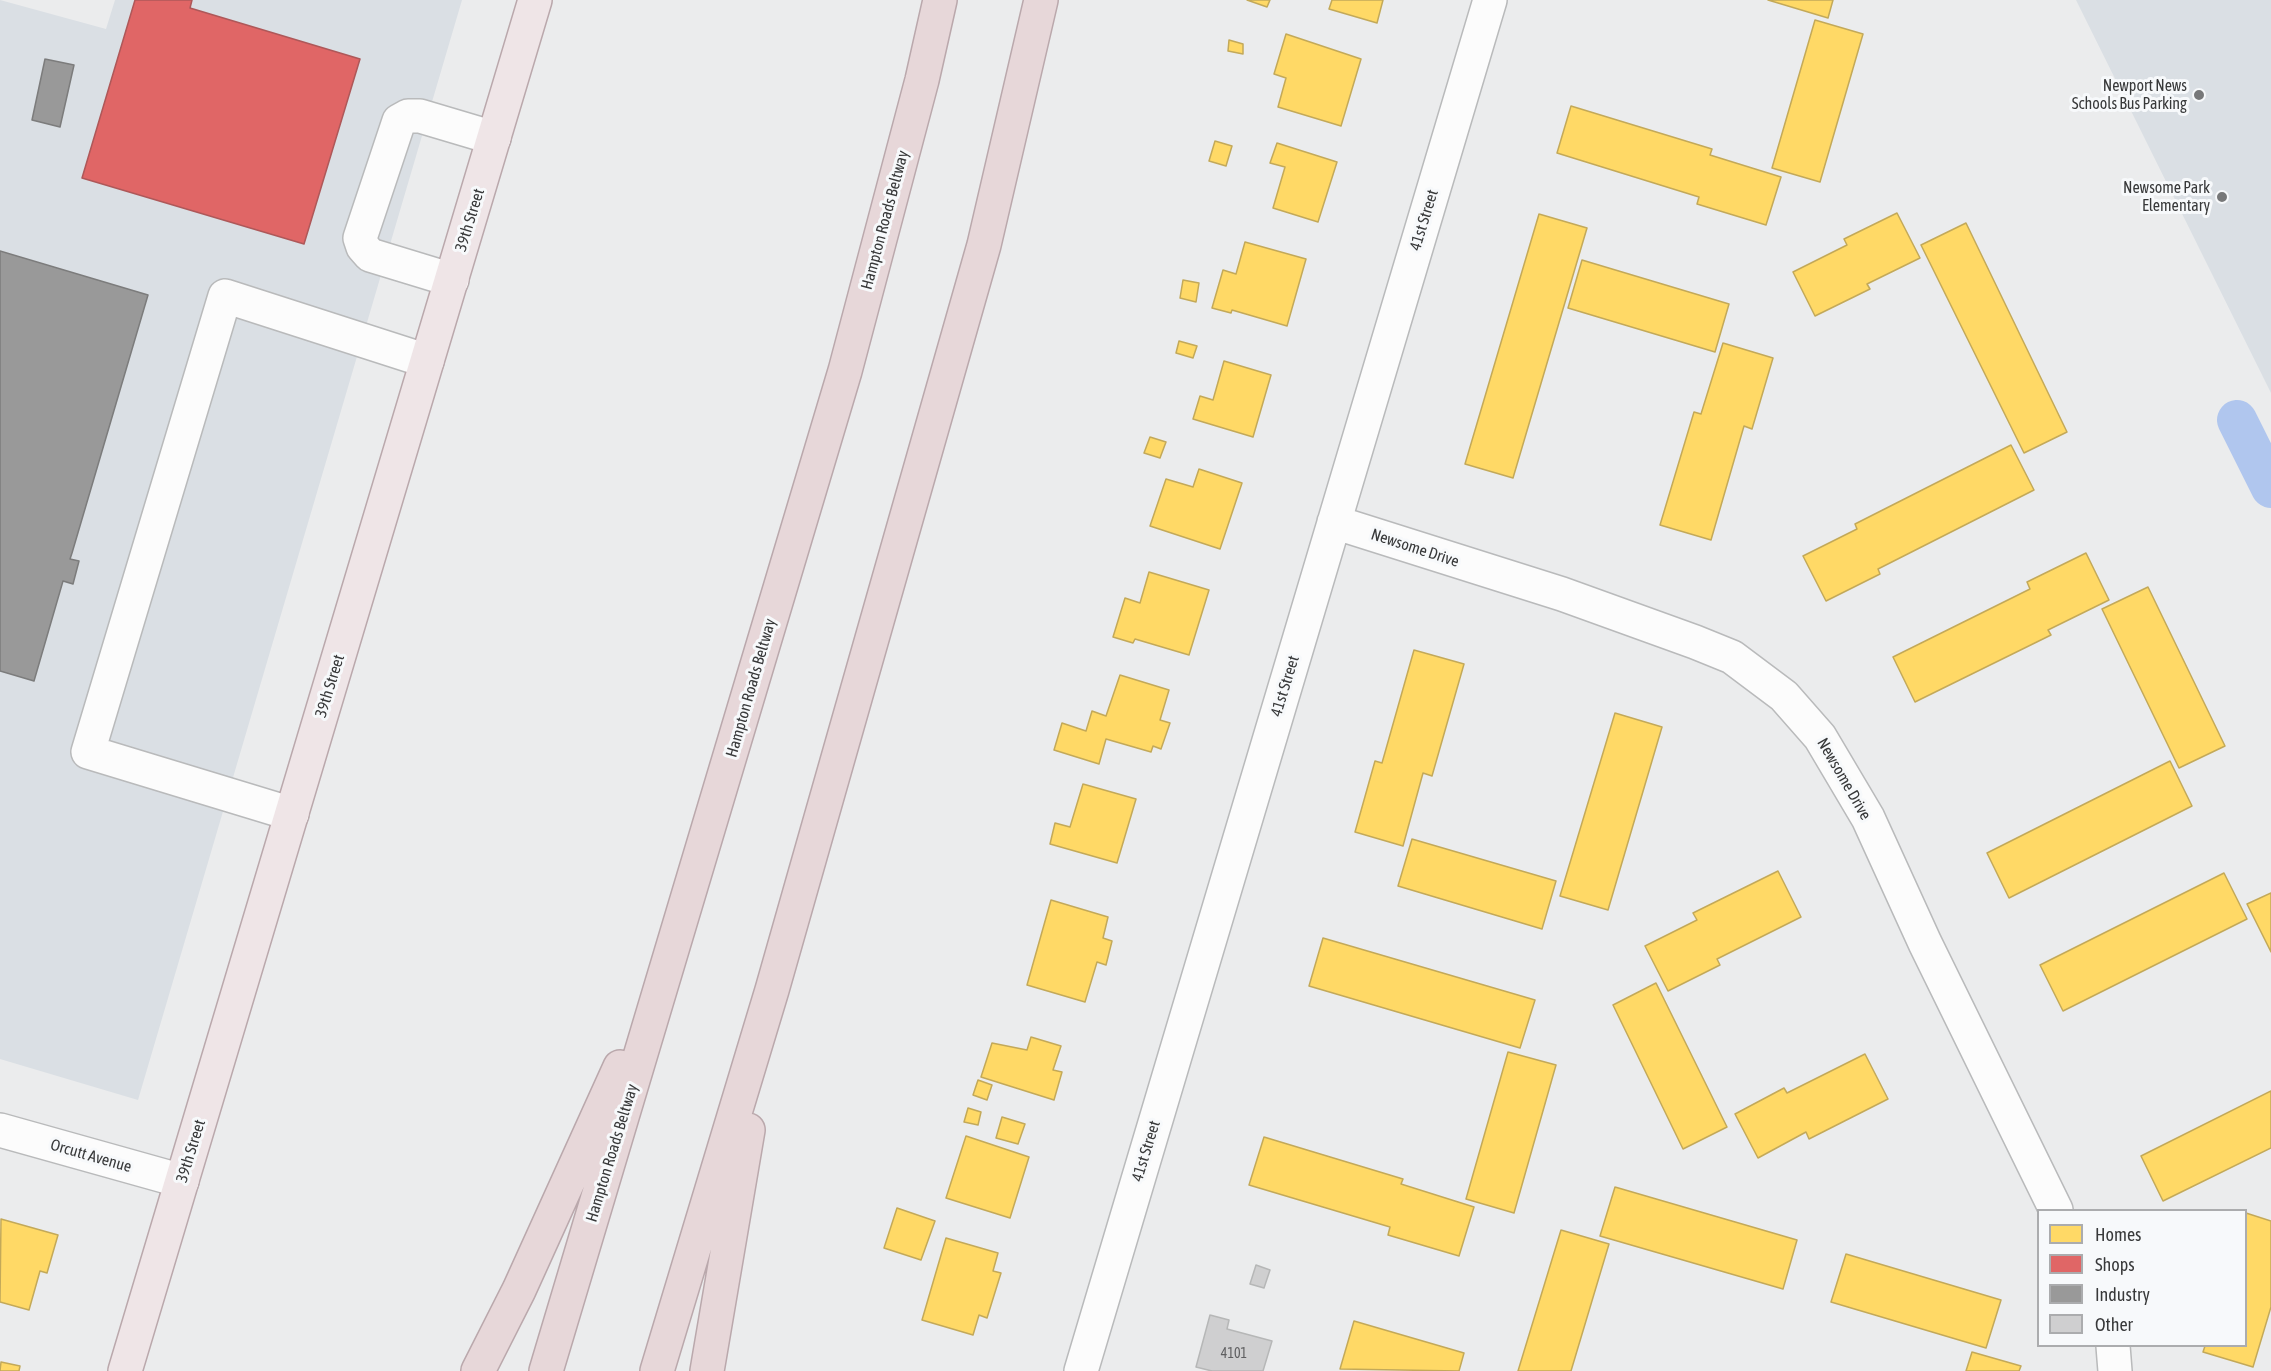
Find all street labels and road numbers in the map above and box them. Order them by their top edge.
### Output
street label: Hampton Roads Beltway [857,148,913,292]
street label: 39th Street [451,186,489,254]
street label: 41st Street [1406,187,1442,253]
street label: Newsome Drive [1369,525,1461,571]
street label: Hampton Roads Beltway [722,616,780,760]
street label: 39th Street [311,652,349,720]
street label: 41st Street [1267,653,1303,719]
street label: Newsome Drive [1813,735,1875,823]
street label: Hampton Roads Beltway [582,1082,642,1224]
street label: 39th Street [172,1117,210,1185]
street label: 41st Street [1128,1118,1164,1184]
street label: Orcutt Avenue [48,1135,134,1177]

